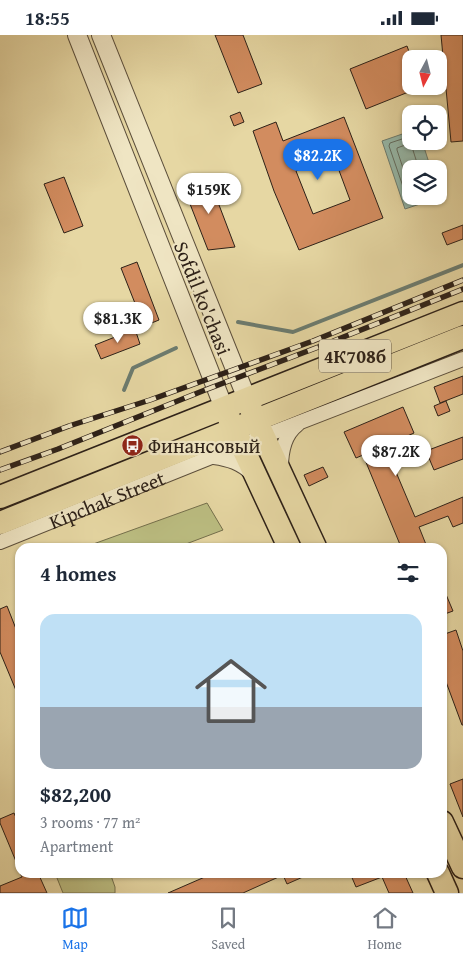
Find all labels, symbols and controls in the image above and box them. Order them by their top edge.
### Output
text: 18:55 [25,4,70,32]
north arrow [402,50,448,95]
map controls [402,50,447,205]
button: locate [402,105,447,150]
pin: $82.2K [277,139,359,181]
text: $82.2K [294,143,342,167]
button: layers [402,160,447,205]
pin: $159K [174,173,244,215]
text: $159K [187,177,231,201]
street label: Sofdil ko'chasi [167,237,239,360]
pin: $81.3K [77,301,159,344]
text: $81.3K [94,306,142,330]
road number: 4К708б [319,339,391,373]
place label: Финансовый [148,431,260,460]
bus stop icon: Финансовый [120,433,144,457]
pin: $87.2K [355,435,437,477]
text: $87.2K [372,439,420,463]
street label: Kipchak Street [44,463,169,535]
text: 4 homes [40,558,116,589]
icon: filters [394,559,422,587]
icon: home [186,646,276,736]
text: $82,200 [40,779,111,810]
text: 3 rooms · 77 m² [40,810,140,834]
text: Apartment [40,834,113,858]
tab: Map [61,904,89,954]
tab: Saved [211,904,245,954]
tab: Home [367,904,402,954]

